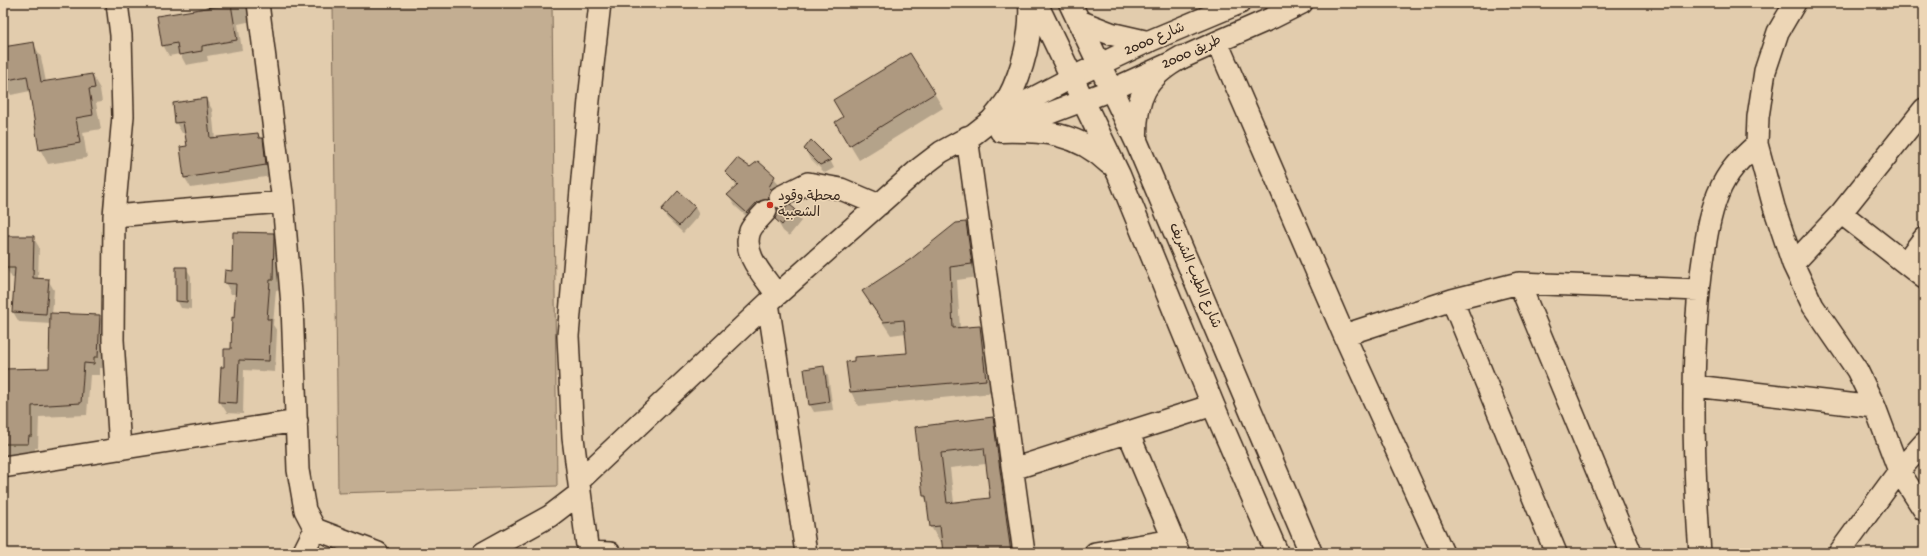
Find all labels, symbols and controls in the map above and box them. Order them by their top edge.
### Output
street label: شارع 2000 [1122,20,1188,60]
street label: طريق 2000 [1160,32,1224,74]
place label: محطة وقود الشعبية [778,189,841,222]
marker: محطة وقود الشعبية [765,200,775,210]
street label: شارع الطيب الشريف [1164,221,1224,331]

